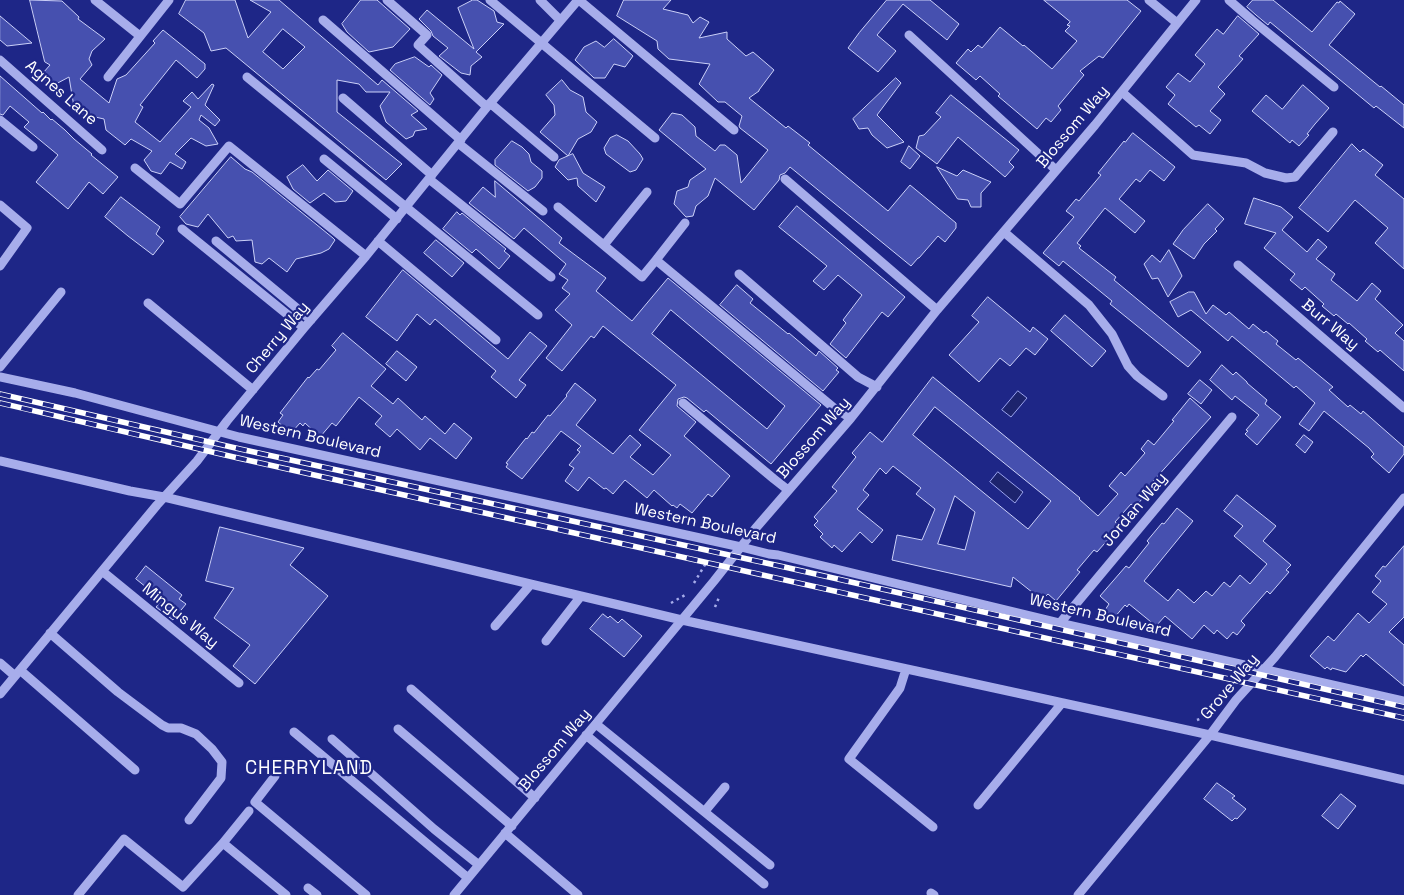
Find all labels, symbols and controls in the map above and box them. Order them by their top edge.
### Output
street label: Agnes Lane [21,56,101,130]
street label: Blossom Way [1033,82,1113,172]
street label: Burr Way [1297,295,1363,355]
street label: Cherry Way [242,298,314,378]
street label: Blossom Way [773,393,855,483]
street label: Western Boulevard [237,411,383,463]
street label: Jordan Way [1098,469,1172,551]
street label: Western Boulevard [632,500,778,548]
street label: Mingus Way [138,579,222,653]
street label: Western Boulevard [1027,590,1173,642]
street label: Grove Way [1197,650,1263,724]
street label: Blossom Way [515,705,595,795]
district label: CHERRYLAND [244,758,374,780]

